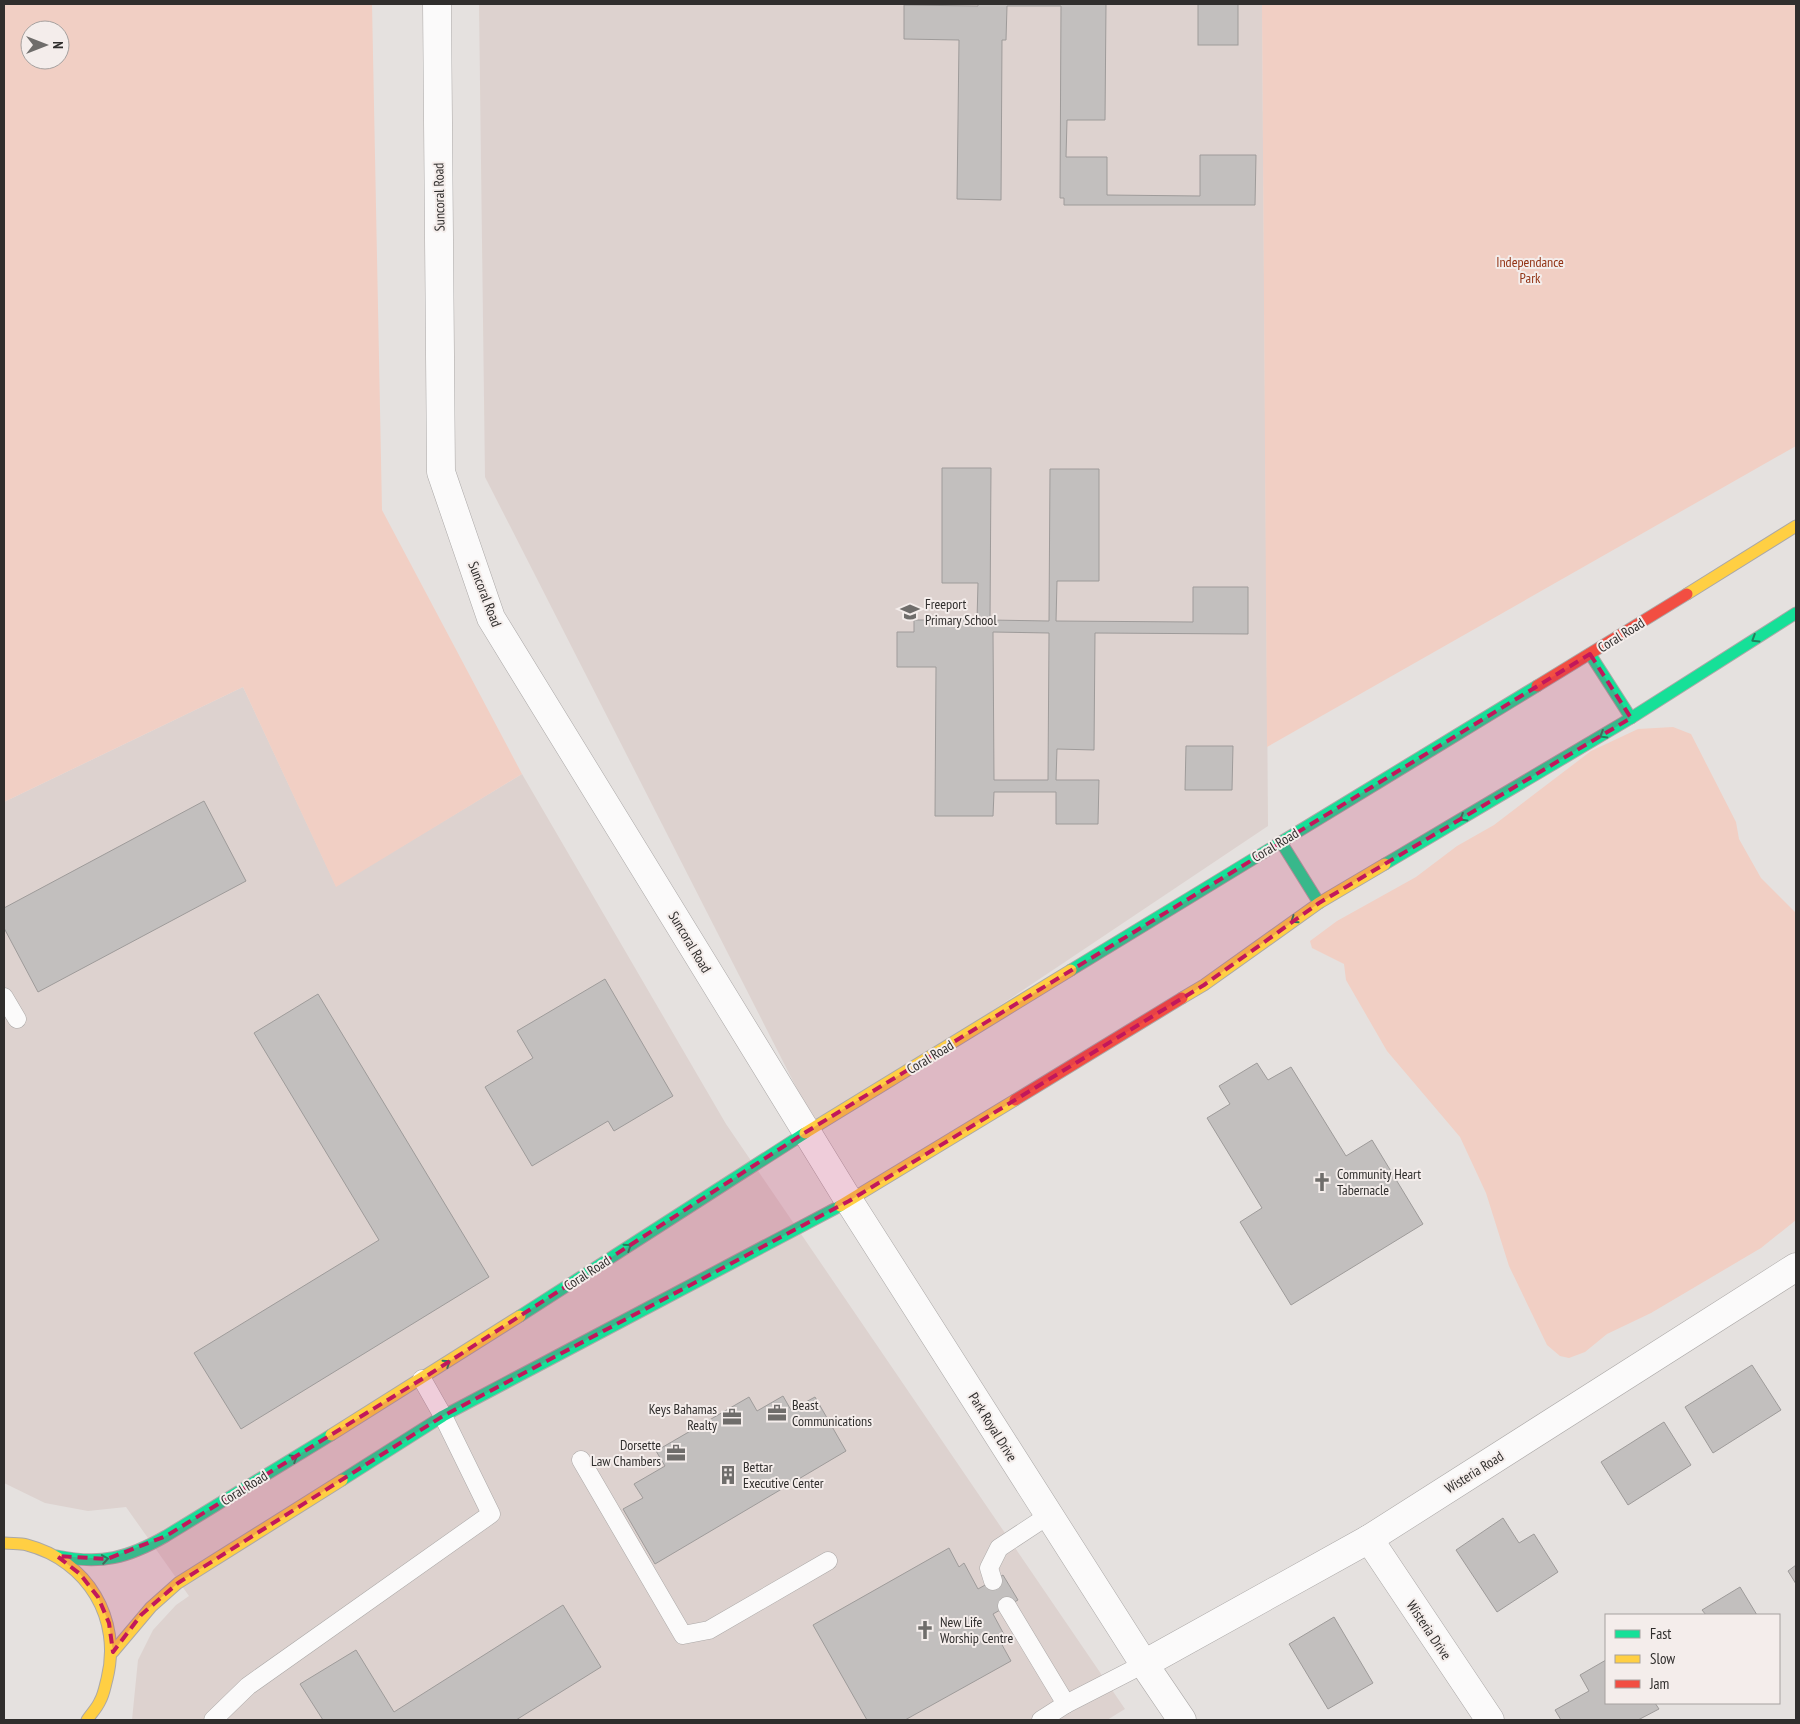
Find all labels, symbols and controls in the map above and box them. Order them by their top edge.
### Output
north arrow [20,20,70,70]
text: N [49,41,67,49]
street label: Suncoral Road [429,163,449,231]
park label: Independance Park [1496,253,1564,287]
street label: Suncoral Road [464,559,506,629]
place label: Freeport Primary School [925,595,997,629]
school or university icon: Freeport Primary School [899,601,921,623]
street label: Coral Road [1594,614,1648,656]
one-way arrow [1751,633,1761,642]
one-way arrow [1599,728,1608,738]
one-way arrow [1459,811,1468,821]
street label: Coral Road [1248,824,1302,866]
street label: Suncoral Road [665,908,715,976]
one-way arrow [1291,914,1300,923]
street label: Coral Road [903,1036,957,1078]
place label: Community Heart Tabernacle [1337,1165,1421,1199]
church icon: Community Heart Tabernacle [1311,1171,1333,1193]
one-way arrow [622,1244,631,1253]
street label: Coral Road [560,1251,614,1295]
one-way arrow [441,1360,450,1369]
street label: Park Royal Drive [965,1389,1021,1465]
place label: Beast Communications [792,1396,872,1430]
place label: Keys Bahamas Realty [649,1400,718,1434]
office icon: Beast Communications [766,1402,788,1424]
office icon: Keys Bahamas Realty [721,1406,743,1428]
place label: Dorsette Law Chambers [591,1436,661,1470]
office icon: Dorsette Law Chambers [665,1442,687,1464]
street label: Wisteria Road [1441,1447,1507,1497]
one-way arrow [288,1455,297,1464]
place label: Bettar Executive Center [743,1458,824,1492]
building icon: Bettar Executive Center [717,1464,739,1486]
street label: Coral Road [217,1467,271,1509]
one-way arrow [101,1554,110,1564]
street label: Wisteria Drive [1403,1597,1455,1663]
place label: New Life Worship Centre [940,1613,1013,1647]
legend [1605,1614,1780,1704]
church icon: New Life Worship Centre [914,1619,936,1641]
text: Fast [1650,1624,1671,1643]
text: Slow [1650,1649,1675,1668]
text: Jam [1649,1674,1669,1693]

